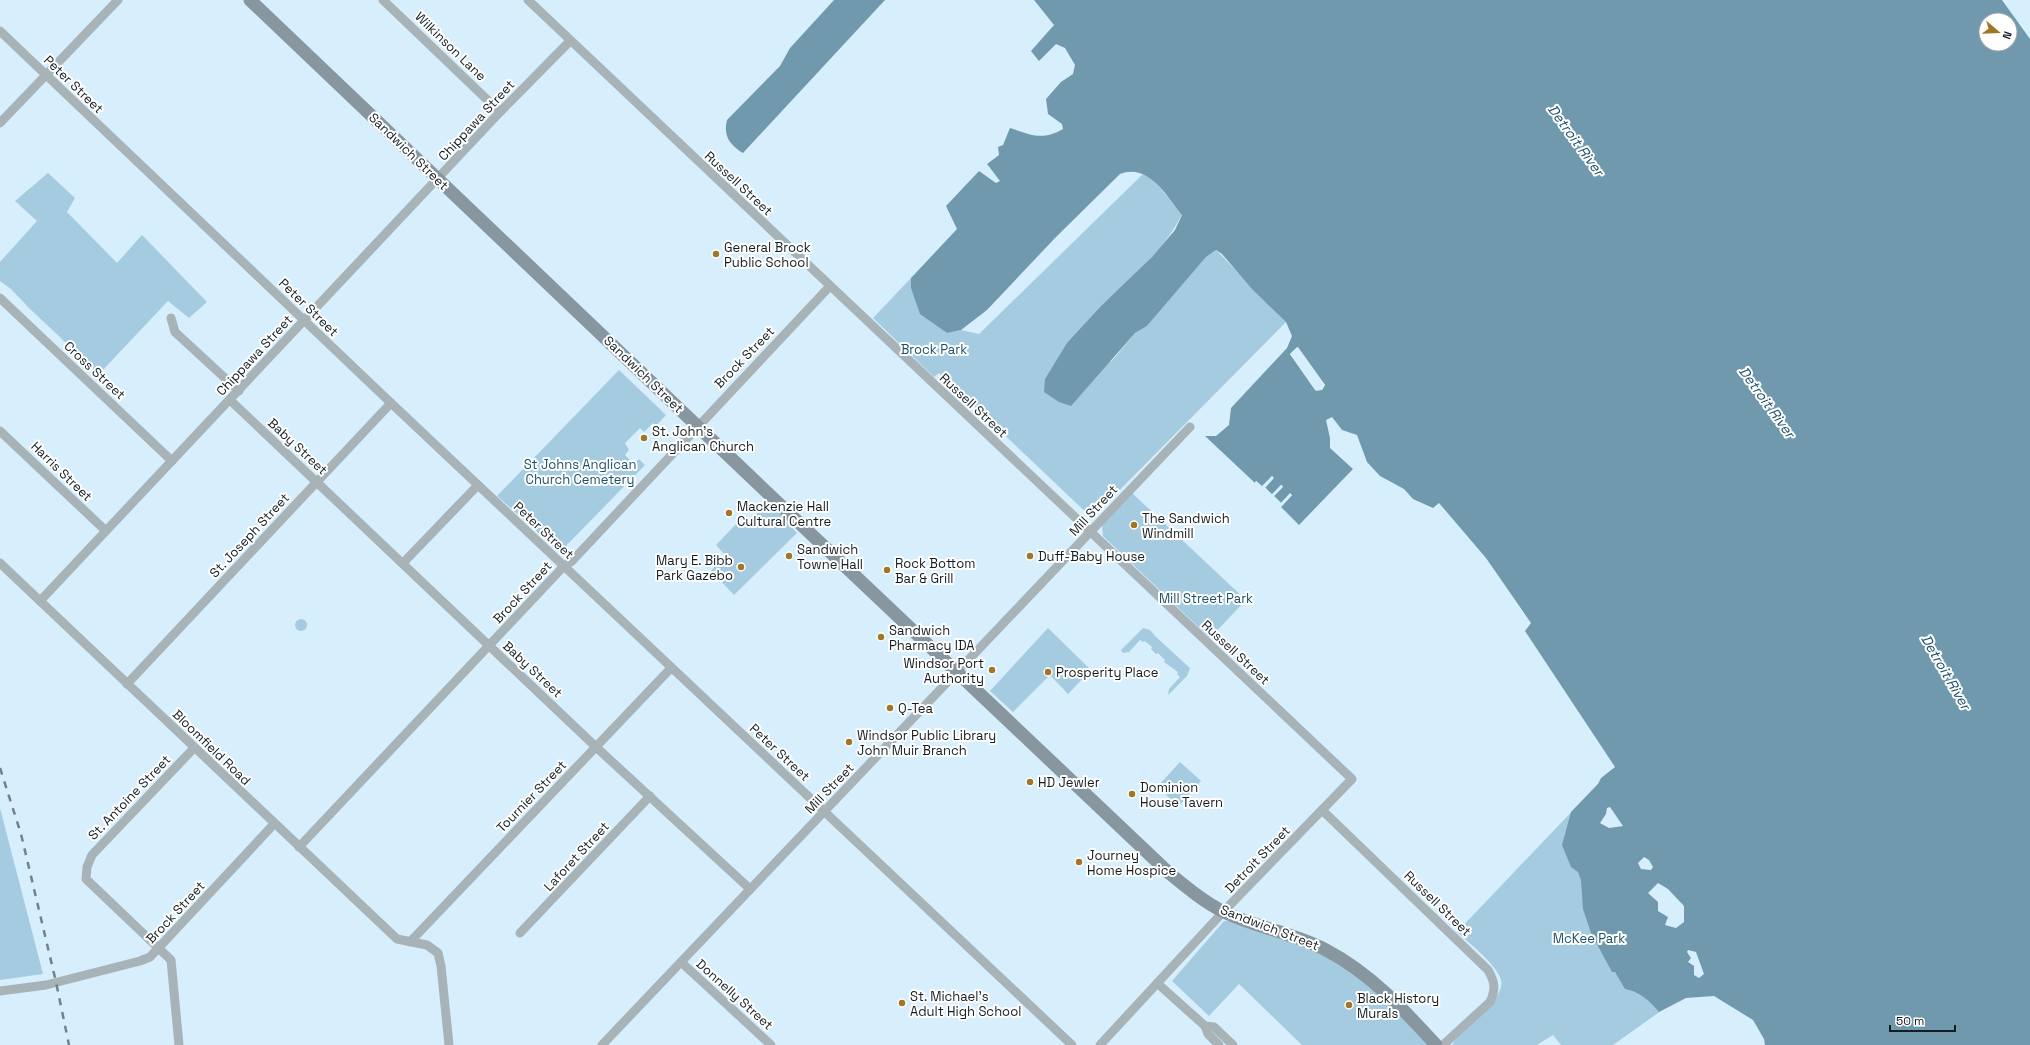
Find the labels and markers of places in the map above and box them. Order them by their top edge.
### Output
place label: General Brock Public School [724,239,811,271]
marker: General Brock Public School [711,249,721,259]
place label: St. John's Anglican Church [652,423,754,455]
marker: St. John's Anglican Church [639,433,649,443]
place label: Mackenzie Hall Cultural Centre [737,498,831,530]
marker: Mackenzie Hall Cultural Centre [724,508,734,518]
place label: The Sandwich Windmill [1142,510,1230,542]
marker: The Sandwich Windmill [1129,520,1139,530]
place label: Sandwich Towne Hall [797,541,863,573]
place label: Duff-Baby House [1038,548,1145,565]
marker: Sandwich Towne Hall [784,551,794,561]
marker: Duff-Baby House [1025,551,1035,561]
place label: Mary E. Bibb Park Gazebo [656,552,733,584]
place label: Rock Bottom Bar & Grill [895,555,975,587]
marker: Mary E. Bibb Park Gazebo [736,562,746,572]
marker: Rock Bottom Bar & Grill [882,565,892,575]
place label: Sandwich Pharmacy IDA [889,622,975,654]
marker: Sandwich Pharmacy IDA [876,632,886,642]
place label: Windsor Port Authority [903,655,984,687]
place label: Prosperity Place [1056,664,1159,681]
marker: Windsor Port Authority [987,665,997,675]
marker: Prosperity Place [1043,667,1053,677]
place label: Q-Tea [898,700,934,717]
marker: Q-Tea [885,703,895,713]
place label: Windsor Public Library John Muir Branch [857,727,996,759]
marker: Windsor Public Library John Muir Branch [844,737,854,747]
place label: HD Jewler [1038,774,1100,791]
marker: HD Jewler [1025,777,1035,787]
place label: Dominion House Tavern [1140,779,1223,811]
marker: Dominion House Tavern [1127,789,1137,799]
place label: Journey Home Hospice [1087,847,1176,879]
marker: Journey Home Hospice [1074,857,1084,867]
place label: St. Michael's Adult High School [910,988,1021,1020]
place label: Black History Murals [1357,990,1439,1022]
marker: St. Michael's Adult High School [897,998,907,1008]
marker: Black History Murals [1344,1000,1354,1010]

